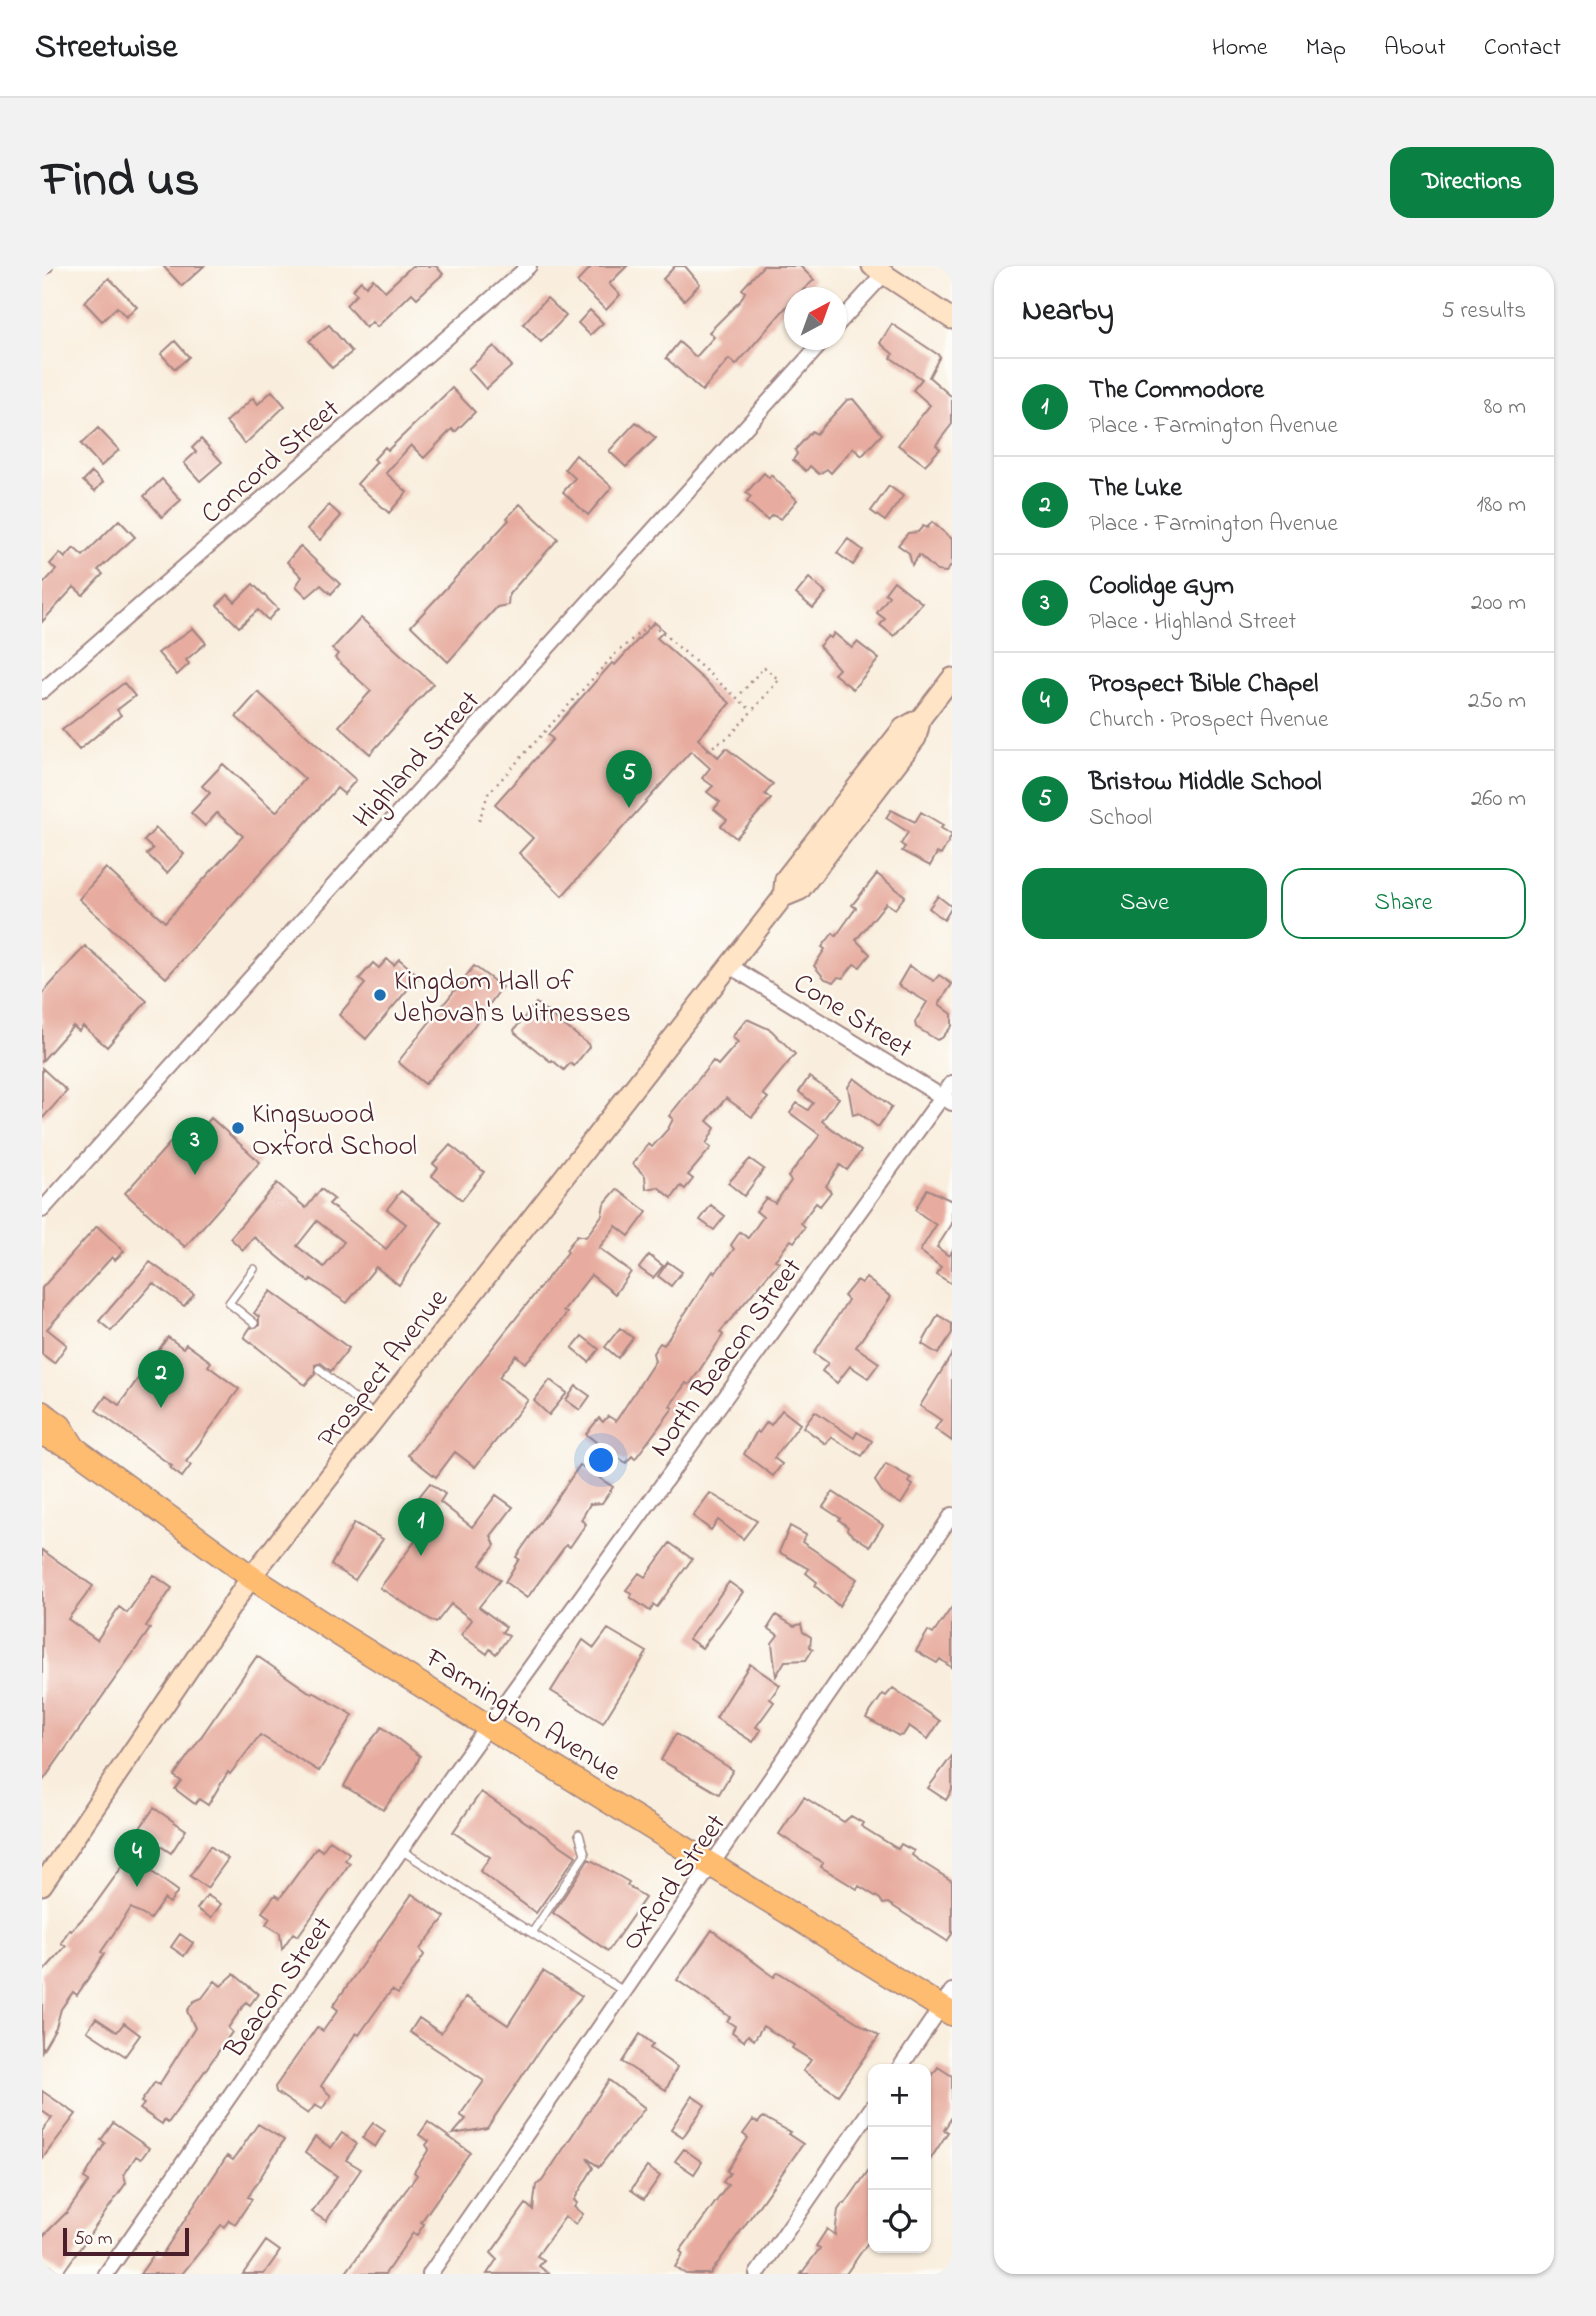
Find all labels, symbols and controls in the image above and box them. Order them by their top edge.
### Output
text: Streetwise [35,24,177,72]
text: Home [1212,31,1268,66]
text: Map [1306,31,1346,66]
text: About [1384,31,1446,66]
text: Contact [1484,31,1561,66]
text: Find us [42,146,199,218]
button: Directions [1390,147,1554,218]
north arrow [784,287,847,350]
text: Nearby [1022,290,1114,334]
text: 5 results [1442,295,1526,328]
text: The Commodore [1089,372,1264,410]
street label: Concord Street [193,391,350,535]
text: 1 [1041,391,1049,424]
text: 80 m [1484,391,1526,424]
text: Place · Farmington Avenue [1089,410,1338,443]
text: The Luke [1089,470,1182,508]
text: 2 [1039,489,1051,522]
text: 180 m [1477,489,1526,522]
text: Place · Farmington Avenue [1089,508,1338,541]
text: Coolidge Gym [1089,568,1234,606]
text: 3 [1040,587,1050,620]
text: 200 m [1471,587,1526,620]
text: Place · Highland Street [1089,606,1296,639]
text: Prospect Bible Chapel [1089,666,1318,704]
street label: Highland Street [344,682,491,838]
text: 4 [1040,685,1050,718]
text: 250 m [1468,685,1526,718]
text: Church · Prospect Avenue [1089,704,1328,737]
pin: 5 [606,750,652,808]
text: Bristow Middle School [1089,764,1322,802]
text: 5 [1038,783,1052,816]
text: 260 m [1471,783,1526,816]
text: School [1089,802,1152,835]
button: Save [1022,868,1267,939]
button: Share [1281,868,1526,939]
place label: Kingdom Hall of Jehovah's Witnesses [394,962,631,1035]
street label: Cone Street [785,964,920,1070]
marker: Kingdom Hall of Jehovah's Witnesses [372,987,388,1003]
place label: Kingswood Oxford School [252,1095,417,1168]
pin: 3 [172,1117,218,1175]
marker: Kingswood Oxford School [230,1120,246,1136]
street label: North Beacon Street [641,1250,813,1466]
street label: Prospect Avenue [308,1280,459,1458]
pin: 2 [138,1350,184,1408]
your location [584,1443,618,1477]
pin: 1 [398,1498,444,1556]
street label: Farmington Avenue [416,1639,628,1793]
street label: Oxford Street [613,1806,737,1960]
pin: 4 [114,1829,160,1887]
street label: Beacon Street [215,1909,344,2068]
map controls [868,2064,931,2253]
button: + [868,2064,931,2127]
button: − [868,2127,931,2190]
button: locate [868,2190,931,2253]
scale bar [63,2225,189,2257]
text: 50 m [74,2226,113,2253]

